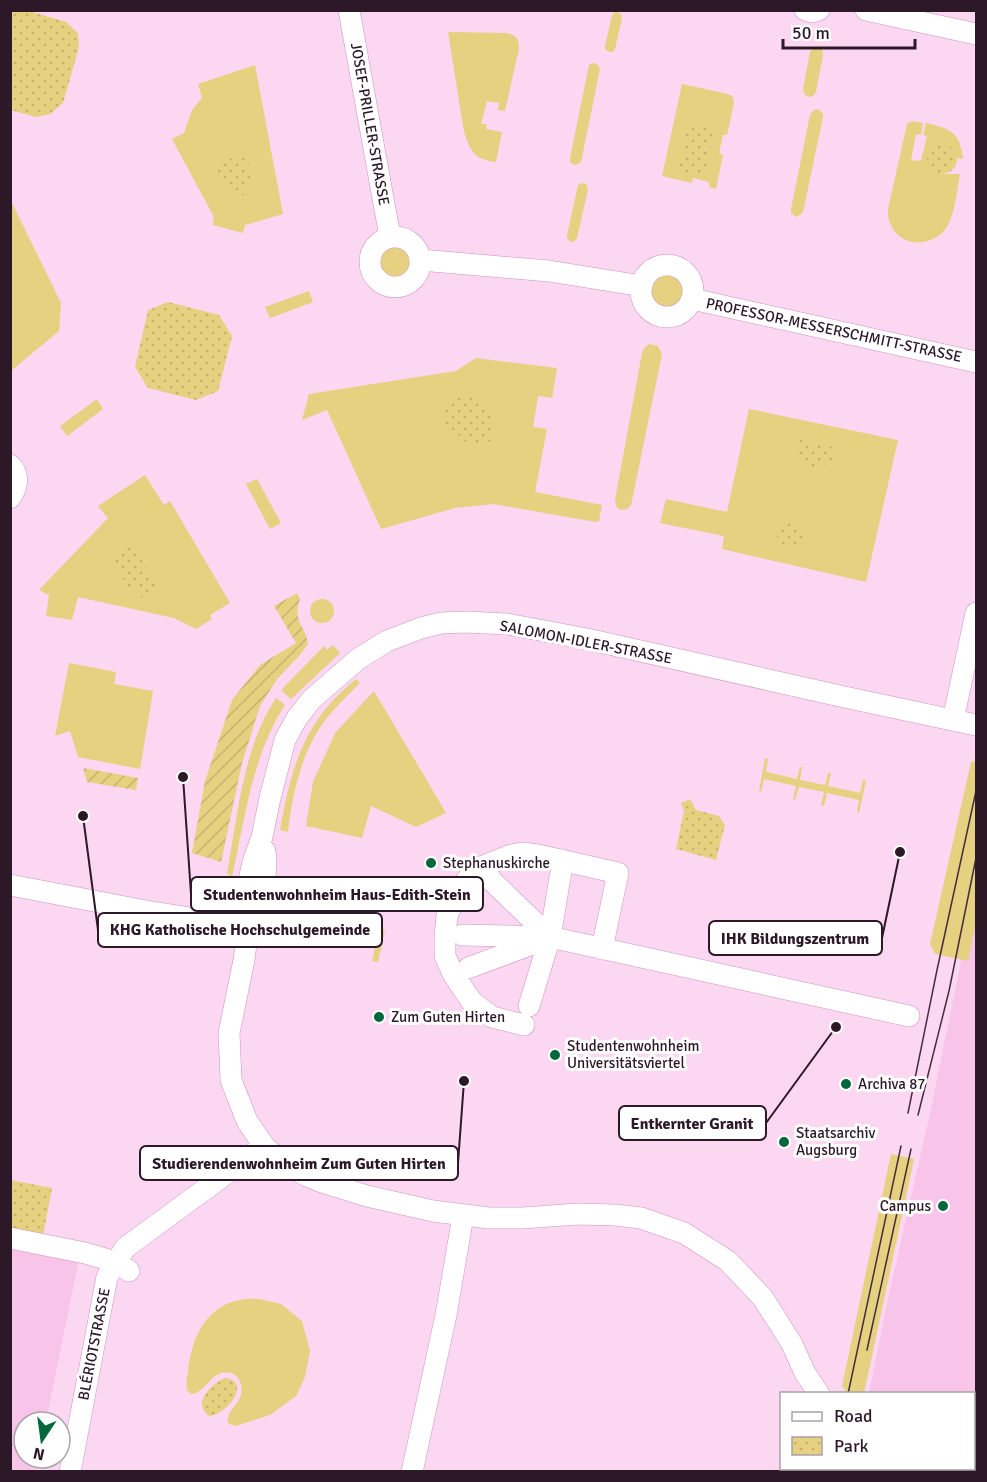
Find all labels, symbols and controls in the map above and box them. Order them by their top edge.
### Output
scale bar [783,12,915,50]
text: 50 m [792,22,830,44]
street label: JOSEF-PRILLER-STRASSE [347,41,393,207]
street label: PROFESSOR-MESSERSCHMITT-STRASSE [704,294,964,366]
street label: SALOMON-IDLER-STRASSE [498,616,674,668]
place label: Stephanuskirche [443,854,550,872]
marker: Stephanuskirche [424,856,438,870]
callout: Studentenwohnheim Haus-Edith-Stein [191,877,483,911]
text: Studentenwohnheim Haus-Edith-Stein [203,885,471,905]
callout: KHG Katholische Hochschulgemeinde [98,913,382,947]
text: KHG Katholische Hochschulgemeinde [110,920,370,940]
callout: IHK Bildungszentrum [709,921,882,955]
text: IHK Bildungszentrum [721,929,869,949]
place label: Zum Guten Hirten [391,1008,505,1026]
marker: Zum Guten Hirten [372,1010,386,1024]
place label: Studentenwohnheim Universitätsviertel [567,1037,700,1072]
marker: Studentenwohnheim Universitätsviertel [548,1048,562,1062]
place label: Archiva 87 [858,1075,925,1093]
marker: Archiva 87 [839,1077,853,1091]
callout: Entkernter Granit [619,1106,766,1140]
text: Entkernter Granit [630,1114,754,1134]
place label: Staatsarchiv Augsburg [796,1124,875,1159]
marker: Staatsarchiv Augsburg [777,1135,791,1149]
callout: Studierendenwohnheim Zum Guten Hirten [140,1146,458,1180]
text: Studierendenwohnheim Zum Guten Hirten [152,1154,446,1174]
place label: Campus [880,1197,931,1215]
marker: Campus [936,1199,950,1213]
street label: BLÉRIOTSTRASSE [73,1286,114,1402]
legend [780,1392,975,1470]
text: Road [834,1405,873,1427]
north arrow [12,1410,72,1470]
text: Park [834,1435,869,1457]
text: N [31,1443,47,1465]

